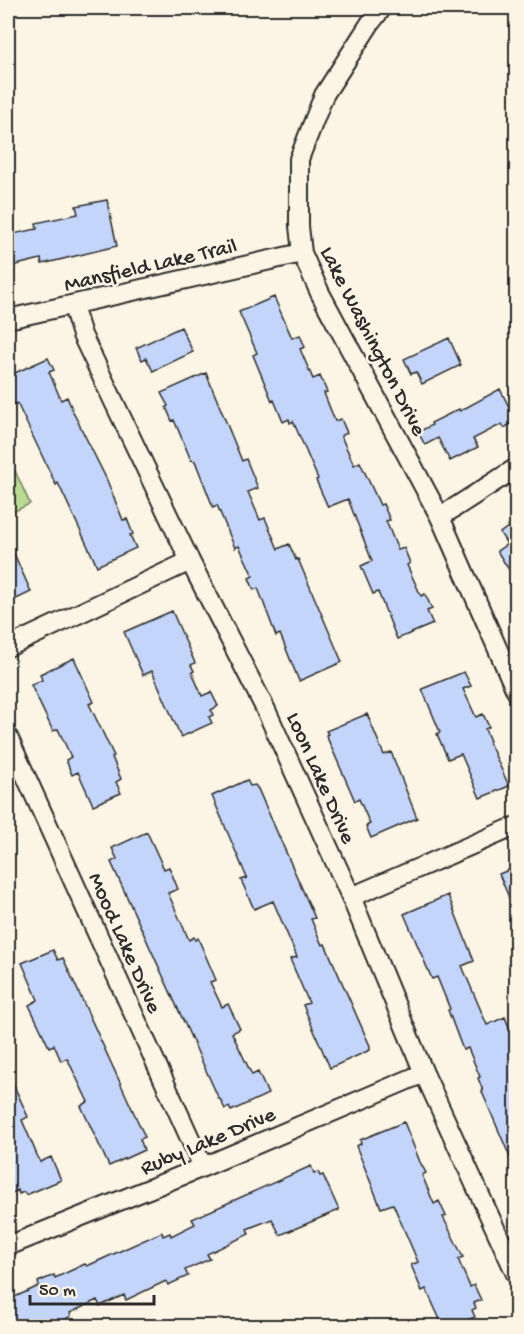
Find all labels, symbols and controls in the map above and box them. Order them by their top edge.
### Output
street label: Mansfield Lake Trail [62,234,240,299]
street label: Lake Washington Drive [312,243,431,441]
street label: Loon Lake Drive [279,709,360,849]
street label: Mood Lake Drive [81,869,166,1018]
street label: Ruby Lake Drive [137,1102,281,1183]
scale bar [30,1268,154,1306]
text: 50 m [39,1281,76,1302]

